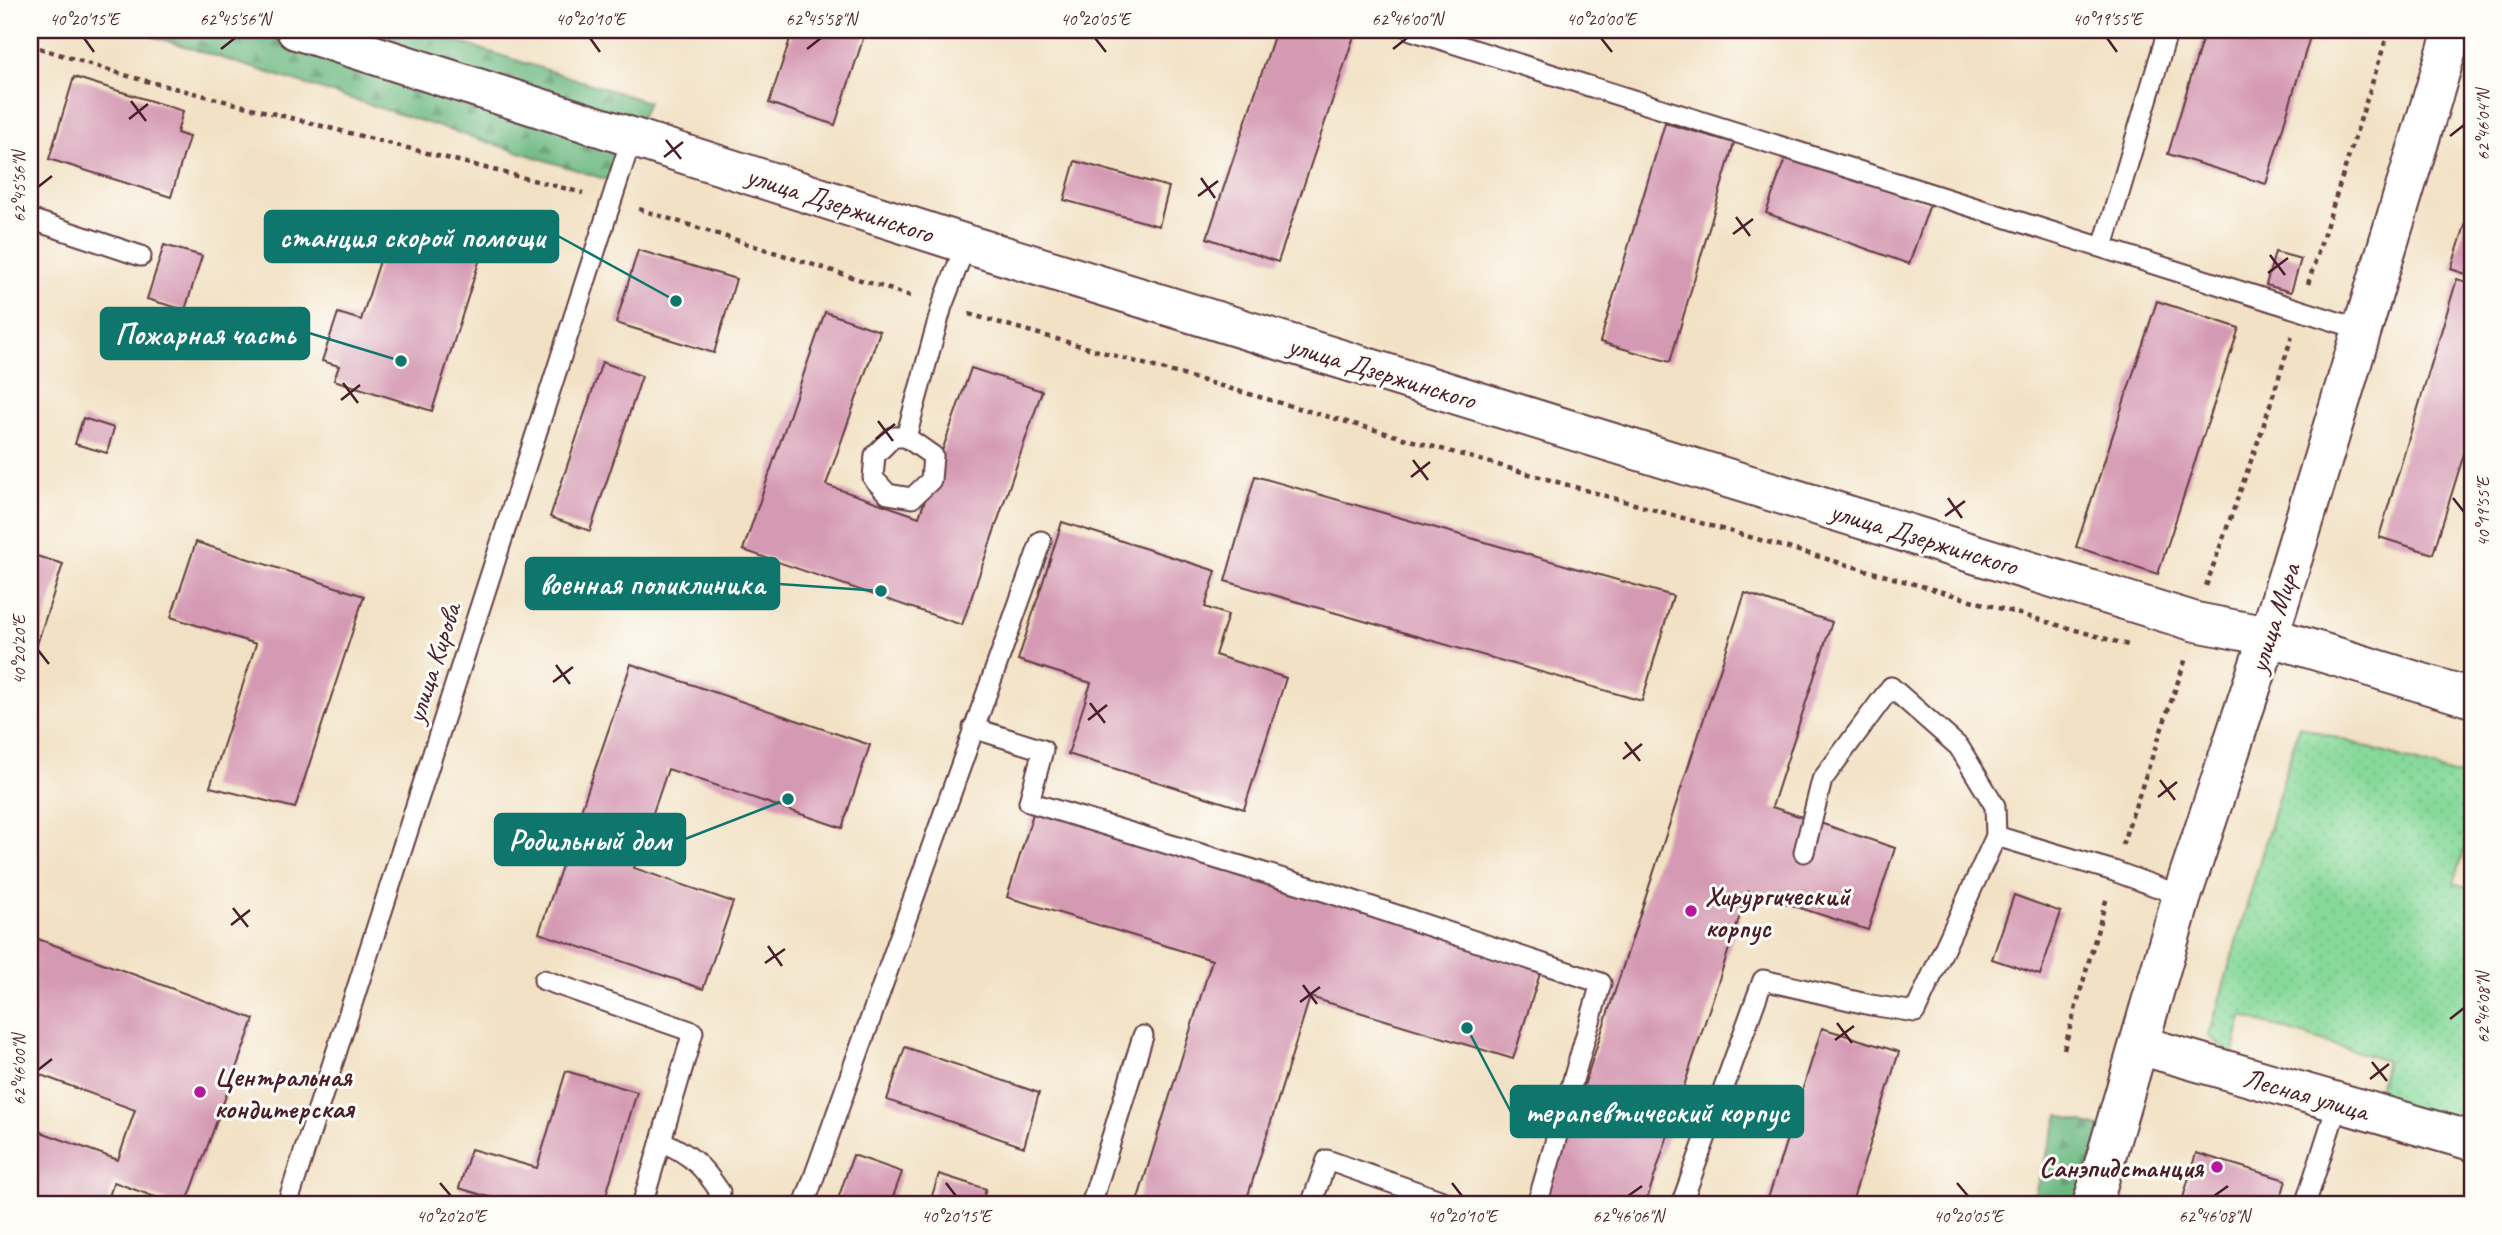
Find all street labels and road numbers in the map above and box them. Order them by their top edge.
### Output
street label: улица Дзержинского [740,157,940,251]
street label: улица Дзержинского [1282,326,1482,418]
street label: улица Дзержинского [1824,492,2024,584]
street label: улица Мира [2239,557,2309,679]
street label: улица Кирова [397,596,470,729]
street label: Лесная улица [2240,1060,2375,1129]

